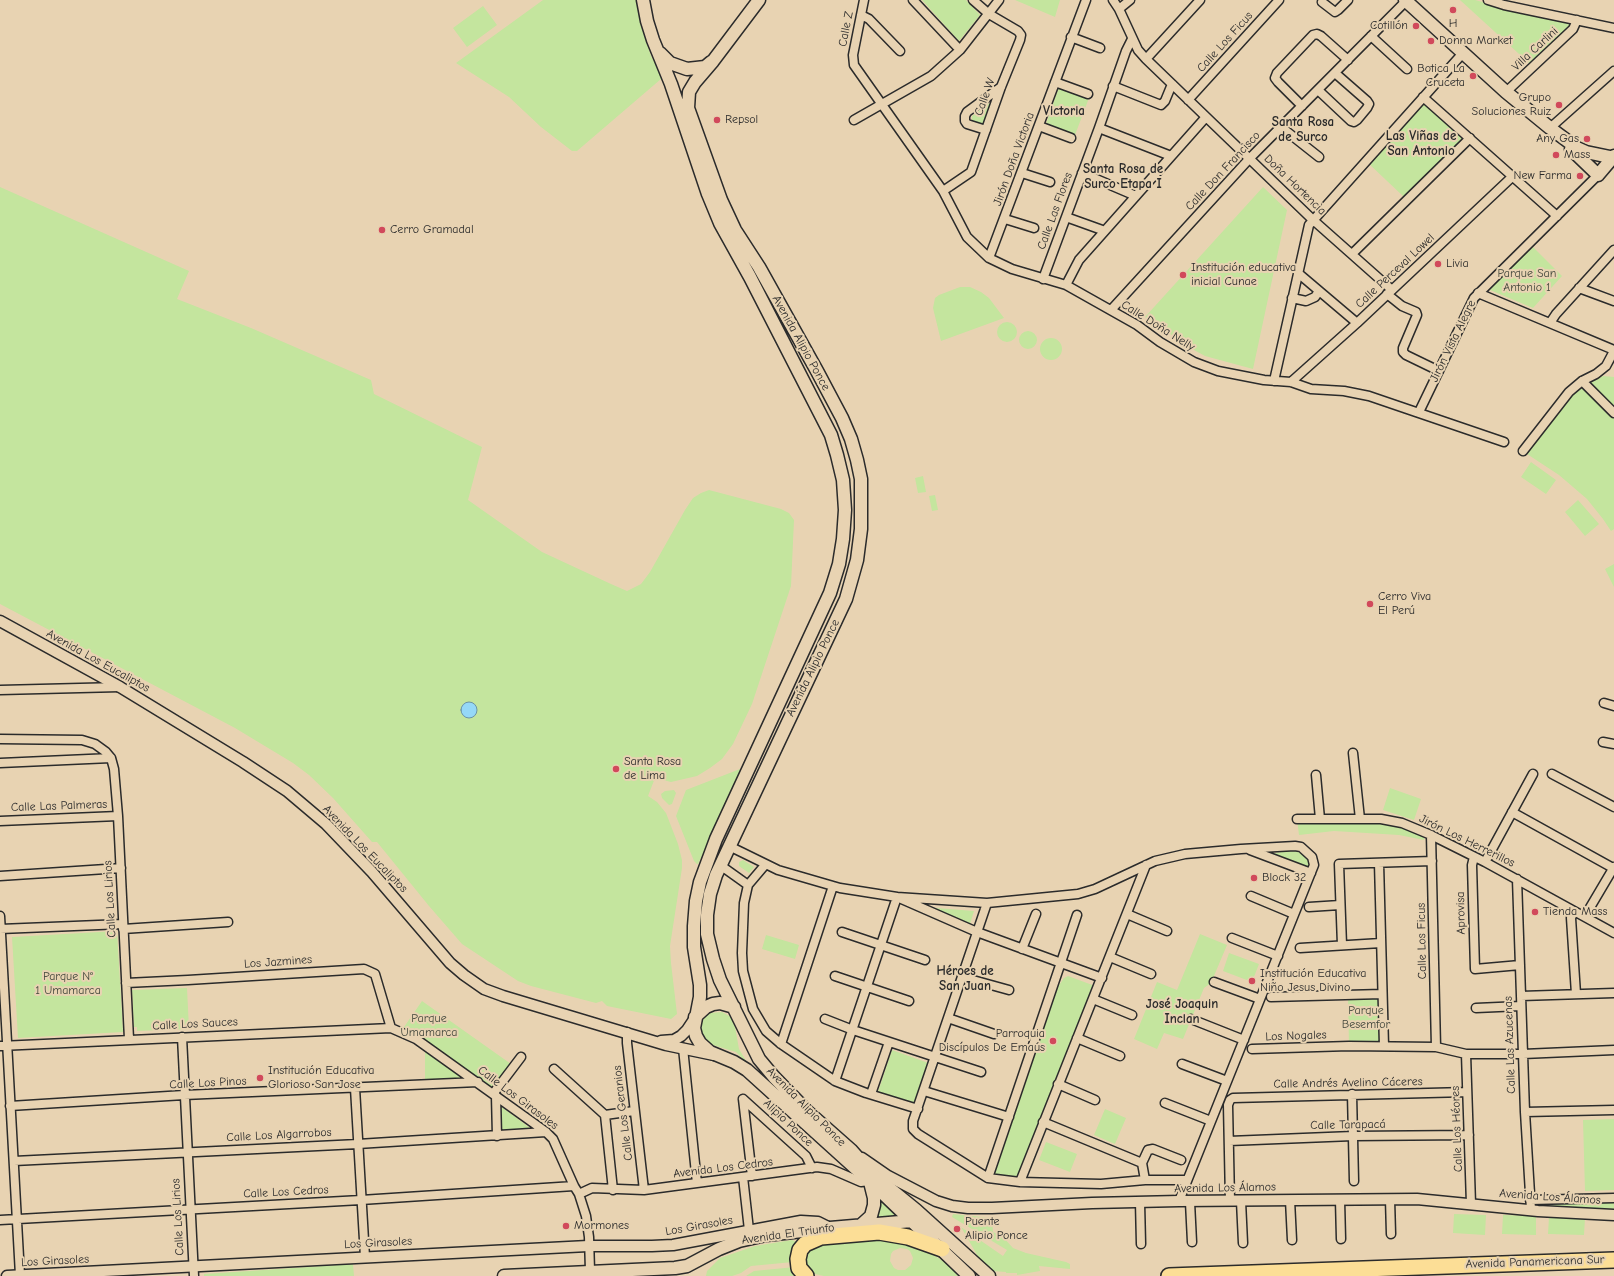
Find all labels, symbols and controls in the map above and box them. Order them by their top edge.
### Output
marker: H [1448,5,1458,15]
street label: Calle Los Ficus [1194,9,1256,75]
street label: Calle Z [836,10,856,48]
place label: H [1449,17,1457,31]
place label: Cotillón [1370,19,1408,33]
marker: Cotillón [1411,21,1421,31]
street label: Villa Carlini [1509,24,1561,74]
place label: Donna Market [1439,34,1512,48]
marker: Donna Market [1426,36,1436,46]
place label: Botica La Cruceta [1417,62,1465,90]
marker: Botica La Cruceta [1468,71,1478,81]
street label: Calle W [972,76,998,118]
place label: Grupo Soluciones Ruiz [1472,91,1551,119]
marker: Grupo Soluciones Ruiz [1554,100,1564,110]
district label: Victoria [1043,103,1085,119]
street label: Jirón Doña Victoria [990,110,1038,208]
place label: Repsol [725,113,758,127]
district label: Santa Rosa de Surco [1272,114,1334,145]
marker: Repsol [712,115,722,125]
street label: Calle Don Francisco [1183,128,1263,214]
district label: Las Viñas de San Antonio [1386,128,1456,159]
place label: Any Gas [1536,132,1579,146]
marker: Any Gas [1582,134,1592,144]
place label: Mass [1564,148,1590,162]
marker: Mass [1551,150,1561,160]
street label: Doña Hortencia [1261,152,1329,218]
district label: Santa Rosa de Surco Etapa I [1083,161,1163,192]
place label: New Farma [1514,169,1572,183]
street label: Calle Las Flores [1034,170,1076,252]
marker: New Farma [1575,171,1585,181]
place label: Cerro Gramadal [390,223,474,237]
marker: Cerro Gramadal [377,225,387,235]
street label: Calle Perceval Lowel [1353,231,1437,311]
place label: Livia [1446,257,1469,271]
marker: Livia [1433,259,1443,269]
place label: Institución educativa inicial Cunae [1191,261,1296,289]
park label: Parque San Antonio 1 [1498,267,1556,295]
marker: Institución educativa inicial Cunae [1178,270,1188,280]
street label: Avenida Alipio Ponce [769,293,833,393]
street label: Calle Doña Nelly [1119,298,1197,354]
street label: Jirón Vista Alegre [1427,298,1479,384]
place label: Cerro Viva El Perú [1378,590,1431,618]
marker: Cerro Viva El Perú [1365,599,1375,609]
street label: Avenida Alipio Ponce [783,617,843,719]
street label: Avenida Los Eucaliptos [44,627,152,695]
place label: Santa Rosa de Lima [624,755,681,783]
marker: Santa Rosa de Lima [611,764,621,774]
street label: Calle Las Palmeras [11,797,107,815]
street label: Avenida Los Eucaliptos [320,802,410,896]
street label: Jirón Los Herrerillos [1417,812,1517,870]
street label: Calle Los Lirios [101,860,119,938]
place label: Block 32 [1262,871,1306,885]
marker: Block 32 [1249,873,1259,883]
street label: Aprovisa [1453,891,1469,935]
street label: Calle Los Ficus [1414,903,1430,979]
place label: Tienda Mass [1543,905,1607,919]
marker: Tienda Mass [1530,907,1540,917]
street label: Los Jazmines [243,952,313,972]
district label: Héroes de San Juan [936,963,994,994]
place label: Institución Educativa Niño Jesus Divino [1260,967,1366,995]
park label: Parque N° 1 Umamarca [35,970,101,998]
marker: Institución Educativa Niño Jesus Divino [1247,976,1257,986]
district label: José Joaquin Inclan [1146,996,1218,1027]
street label: Calle Las Azucenas [1501,996,1519,1094]
park label: Parque Besemfor [1342,1004,1390,1032]
park label: Parque Umamarca [401,1012,457,1040]
street label: Calle Los Sauces [152,1015,238,1033]
place label: Parroquia Discípulos De Emaús [939,1027,1045,1055]
street label: Los Nogales [1265,1028,1327,1044]
marker: Parroquia Discípulos De Emaús [1048,1036,1058,1046]
street label: Calle Los Girasoles [475,1063,561,1133]
place label: Institución Educativa Glorioso San Jose [268,1064,374,1092]
street label: Avenida Alipio Ponce [763,1064,849,1150]
street label: Calle Los Geranios [610,1065,636,1161]
marker: Institución Educativa Glorioso San Jose [255,1073,265,1083]
street label: Calle Los Pinos [169,1074,247,1092]
street label: Calle Andrés Avelino Cáceres [1273,1074,1423,1092]
street label: Calle Los Héores [1448,1086,1466,1172]
street label: Alipio Ponce [760,1096,816,1150]
street label: Calle Tarapacá [1310,1117,1386,1133]
street label: Calle Los Algarrobos [226,1125,332,1145]
street label: Avenida Los Cedros [672,1155,774,1181]
street label: Calle Los Lirios [169,1178,187,1256]
street label: Avenida Los Álamos [1174,1180,1276,1196]
street label: Calle Los Cedros [243,1183,329,1201]
street label: Avenida Los Álamos [1499,1186,1601,1208]
street label: Los Girasoles [664,1213,734,1239]
place label: Puente Alipio Ponce [965,1215,1028,1243]
place label: Mormones [574,1219,629,1233]
street label: Avenida El Triunfo [741,1220,835,1248]
marker: Mormones [561,1221,571,1231]
marker: Puente Alipio Ponce [952,1224,962,1234]
street label: Los Girasoles [344,1234,412,1252]
street label: Los Girasoles [21,1252,89,1270]
street label: Avenida Panamericana Sur [1465,1252,1605,1272]

